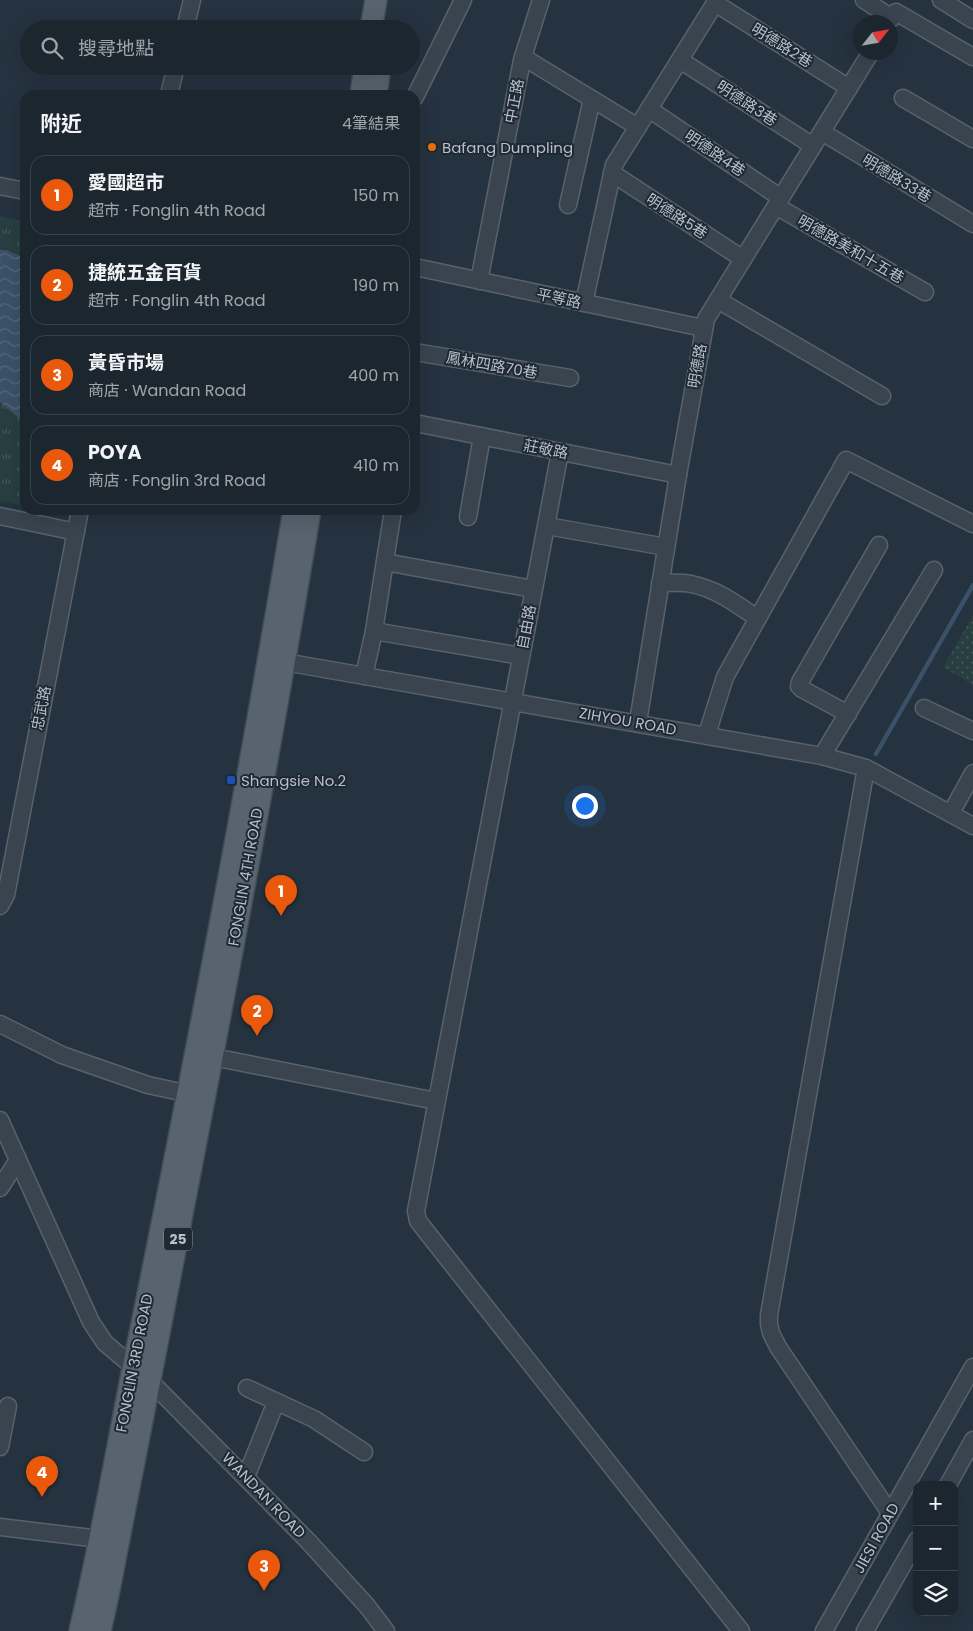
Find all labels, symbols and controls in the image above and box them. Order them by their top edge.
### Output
north arrow [853,15,898,60]
street label: 明德路2巷 [747,18,817,72]
search box [20,20,420,75]
icon: search [38,34,66,62]
text: 搜尋地點 [78,35,154,62]
street label: 明德路3巷 [712,75,782,131]
street label: 中正路 [499,77,529,125]
text: 附近 [40,109,82,138]
text: 4筆結果 [342,112,400,135]
street label: 明德路4巷 [680,125,750,181]
place label: Bafang Dumpling [442,137,573,158]
marker: Bafang Dumpling [426,141,438,153]
street label: 明德路33巷 [858,149,936,207]
text: 愛國超市 [88,169,164,196]
text: 1 [54,184,60,207]
text: 150 m [353,184,399,207]
street label: 明德路5巷 [642,188,712,244]
text: 超市 · Fonglin 4th Road [88,199,266,222]
street label: 明德路美和十五巷 [794,210,908,288]
text: 捷統五金百貨 [88,259,202,286]
text: 2 [52,274,62,297]
text: 190 m [353,274,399,297]
street label: 平等路 [535,283,583,313]
text: 超市 · Fonglin 4th Road [88,289,266,312]
street label: 明德路 [683,342,711,390]
street label: 鳳林四路70巷 [445,347,539,383]
text: 黃昏市場 [88,349,164,376]
text: 3 [52,364,62,387]
text: 400 m [348,364,399,387]
text: 商店 · Wandan Road [88,379,246,402]
street label: 莊敬路 [522,434,570,464]
text: POYA [88,439,142,466]
text: 4 [52,454,62,477]
text: 410 m [353,454,399,477]
text: 商店 · Fonglin 3rd Road [88,469,266,492]
street label: 自由路 [511,603,541,651]
street label: 忠武路 [26,684,56,732]
street label: ZIHYOU ROAD [578,702,678,740]
place label: Shangsie No.2 [241,770,346,791]
marker: Shangsie No.2 [225,774,237,786]
your location [572,793,598,819]
street label: FONGLIN 4TH ROAD [223,806,267,948]
pin: 1 [265,875,297,916]
pin: 2 [241,995,273,1036]
road number: 25 [164,1228,192,1250]
street label: FONGLIN 3RD ROAD [110,1292,158,1434]
street label: WANDAN ROAD [217,1447,311,1543]
pin: 4 [26,1456,58,1497]
map controls [913,1481,958,1616]
button: + [913,1481,958,1526]
street label: JIESI ROAD [848,1499,904,1577]
button: − [913,1526,958,1571]
pin: 3 [248,1550,280,1591]
button: layers [913,1571,958,1616]

